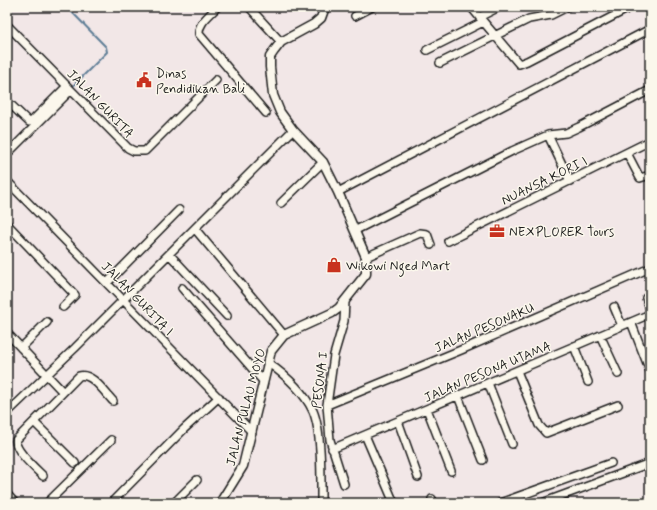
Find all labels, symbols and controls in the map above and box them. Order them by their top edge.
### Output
street label: JALAN GURITA [63,66,137,142]
place label: Dinas Pendidikan Bali [156,66,245,98]
public building icon: Dinas Pendidikan Bali [135,71,153,89]
street label: NUANSA KORI I [499,153,591,210]
office icon: NEXPLORER Tours [488,222,506,240]
place label: NEXPLORER Tours [509,224,614,241]
shop icon: Wikowi Nged Mart [325,256,343,274]
street label: JALAN GURITA I [97,258,177,340]
place label: Wikowi Nged Mart [346,258,451,277]
street label: JALAN PESONAKU [432,300,537,357]
street label: JALAN PESONA UTAMA [421,338,554,407]
street label: JALAN PULAU MOYO [223,347,270,468]
street label: PESONA I [309,351,332,410]

